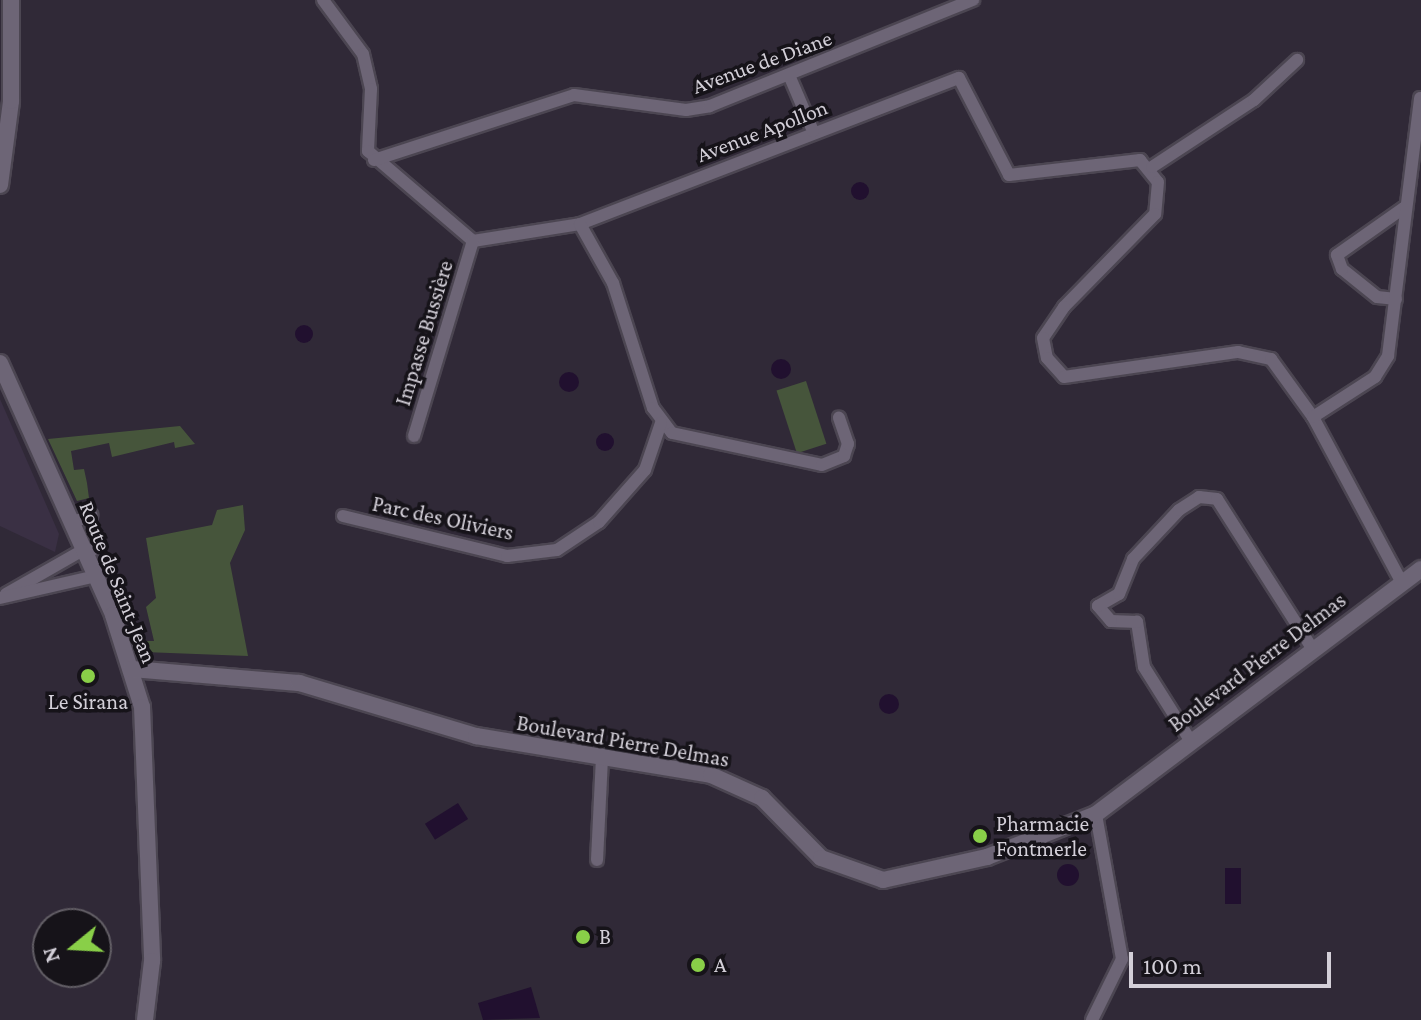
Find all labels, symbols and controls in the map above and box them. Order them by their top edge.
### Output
street label: Avenue de Diane [689,25,835,99]
street label: Avenue Apollon [693,94,831,168]
street label: Impasse Bussière [389,257,459,409]
street label: Parc des Oliviers [370,490,516,546]
street label: Route de Saint-Jean [74,497,162,667]
street label: Boulevard Pierre Delmas [1163,587,1351,737]
marker: Le Sirana [79,667,97,685]
place label: Le Sirana [48,689,128,715]
street label: Boulevard Pierre Delmas [515,709,731,773]
place label: Pharmacie Fontmerle [996,810,1089,862]
marker: Pharmacie Fontmerle [971,827,989,845]
north arrow [32,908,112,988]
place label: B [599,924,611,950]
marker: B [574,928,592,946]
scale bar [1133,936,1335,986]
text: N [36,944,65,966]
place label: A [714,952,727,978]
text: 100 m [1143,952,1202,979]
marker: A [689,956,707,974]

